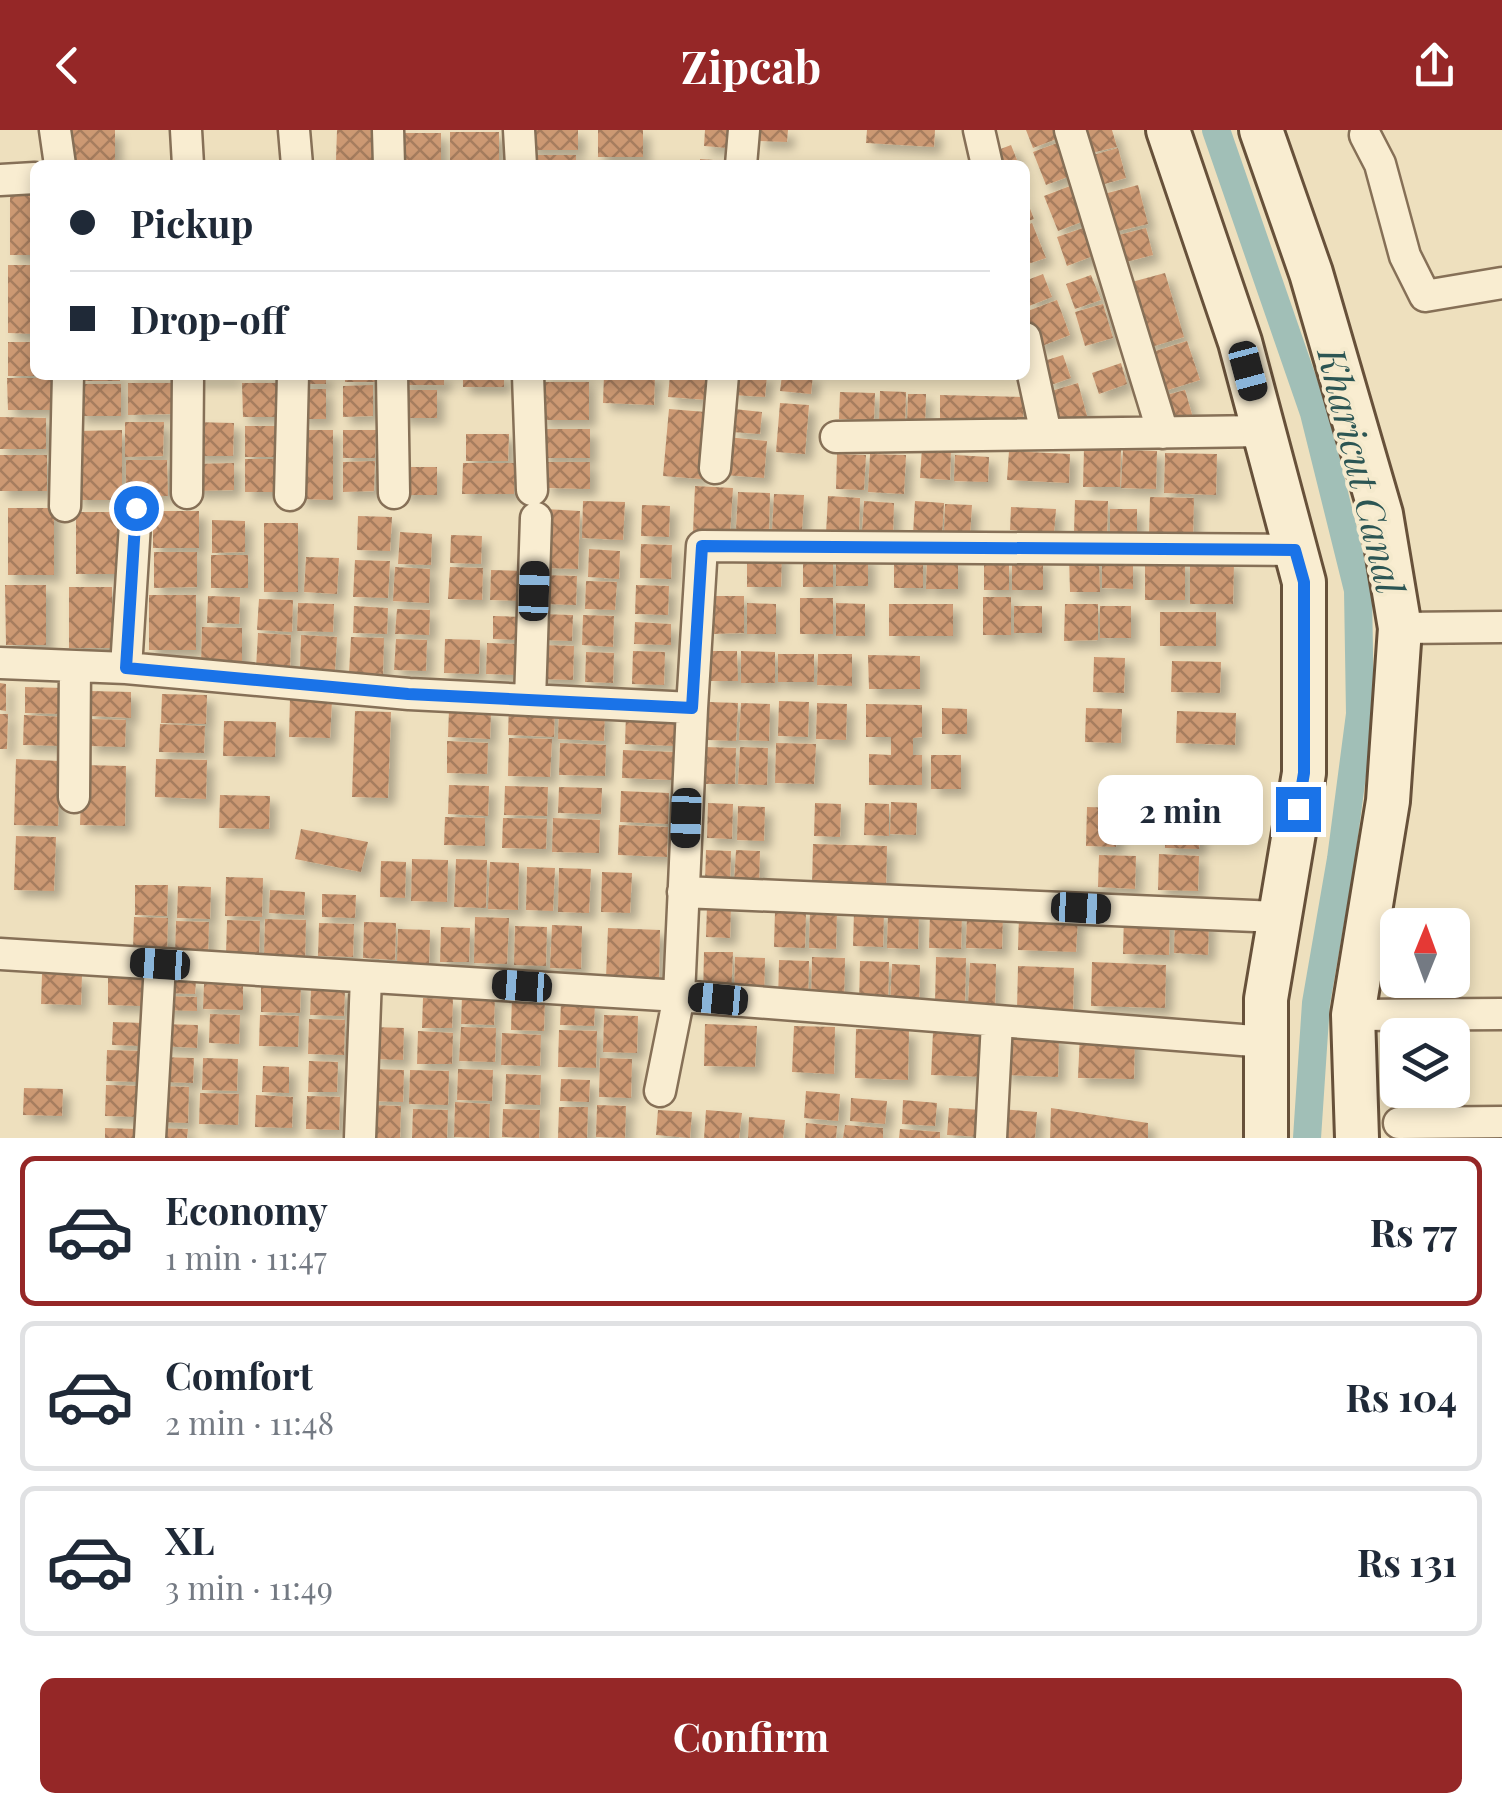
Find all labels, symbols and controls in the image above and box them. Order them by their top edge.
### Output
text: Zipcab [681,35,821,95]
icon: back [40,38,95,93]
icon: share [1407,38,1462,93]
text: Pickup [130,197,253,248]
text: Drop-off [130,293,287,344]
car [1226,338,1270,404]
water label: Kharicut Canal [1307,340,1418,600]
route start [114,486,159,531]
car [518,560,550,622]
callout: 2 min [1098,774,1263,844]
car [670,787,702,849]
route end [1276,787,1321,832]
text: 2 min [1139,788,1222,831]
car [1050,891,1112,925]
north arrow [1380,908,1470,998]
map controls [1380,908,1470,1108]
car [129,947,191,981]
car [491,969,553,1003]
car [687,981,749,1017]
button: layers [1380,1018,1470,1108]
text: Economy [165,1184,328,1235]
icon: car [45,1186,135,1276]
text: Rs 77 [1370,1206,1457,1257]
text: 1 min · 11:47 [165,1235,327,1278]
text: Comfort [165,1349,313,1400]
icon: car [45,1351,135,1441]
text: Rs 104 [1345,1371,1457,1422]
text: 2 min · 11:48 [165,1400,334,1443]
text: XL [165,1514,214,1565]
icon: car [45,1516,135,1606]
text: Rs 131 [1357,1536,1457,1587]
text: 3 min · 11:49 [165,1565,333,1608]
button: Confirm [40,1678,1462,1793]

